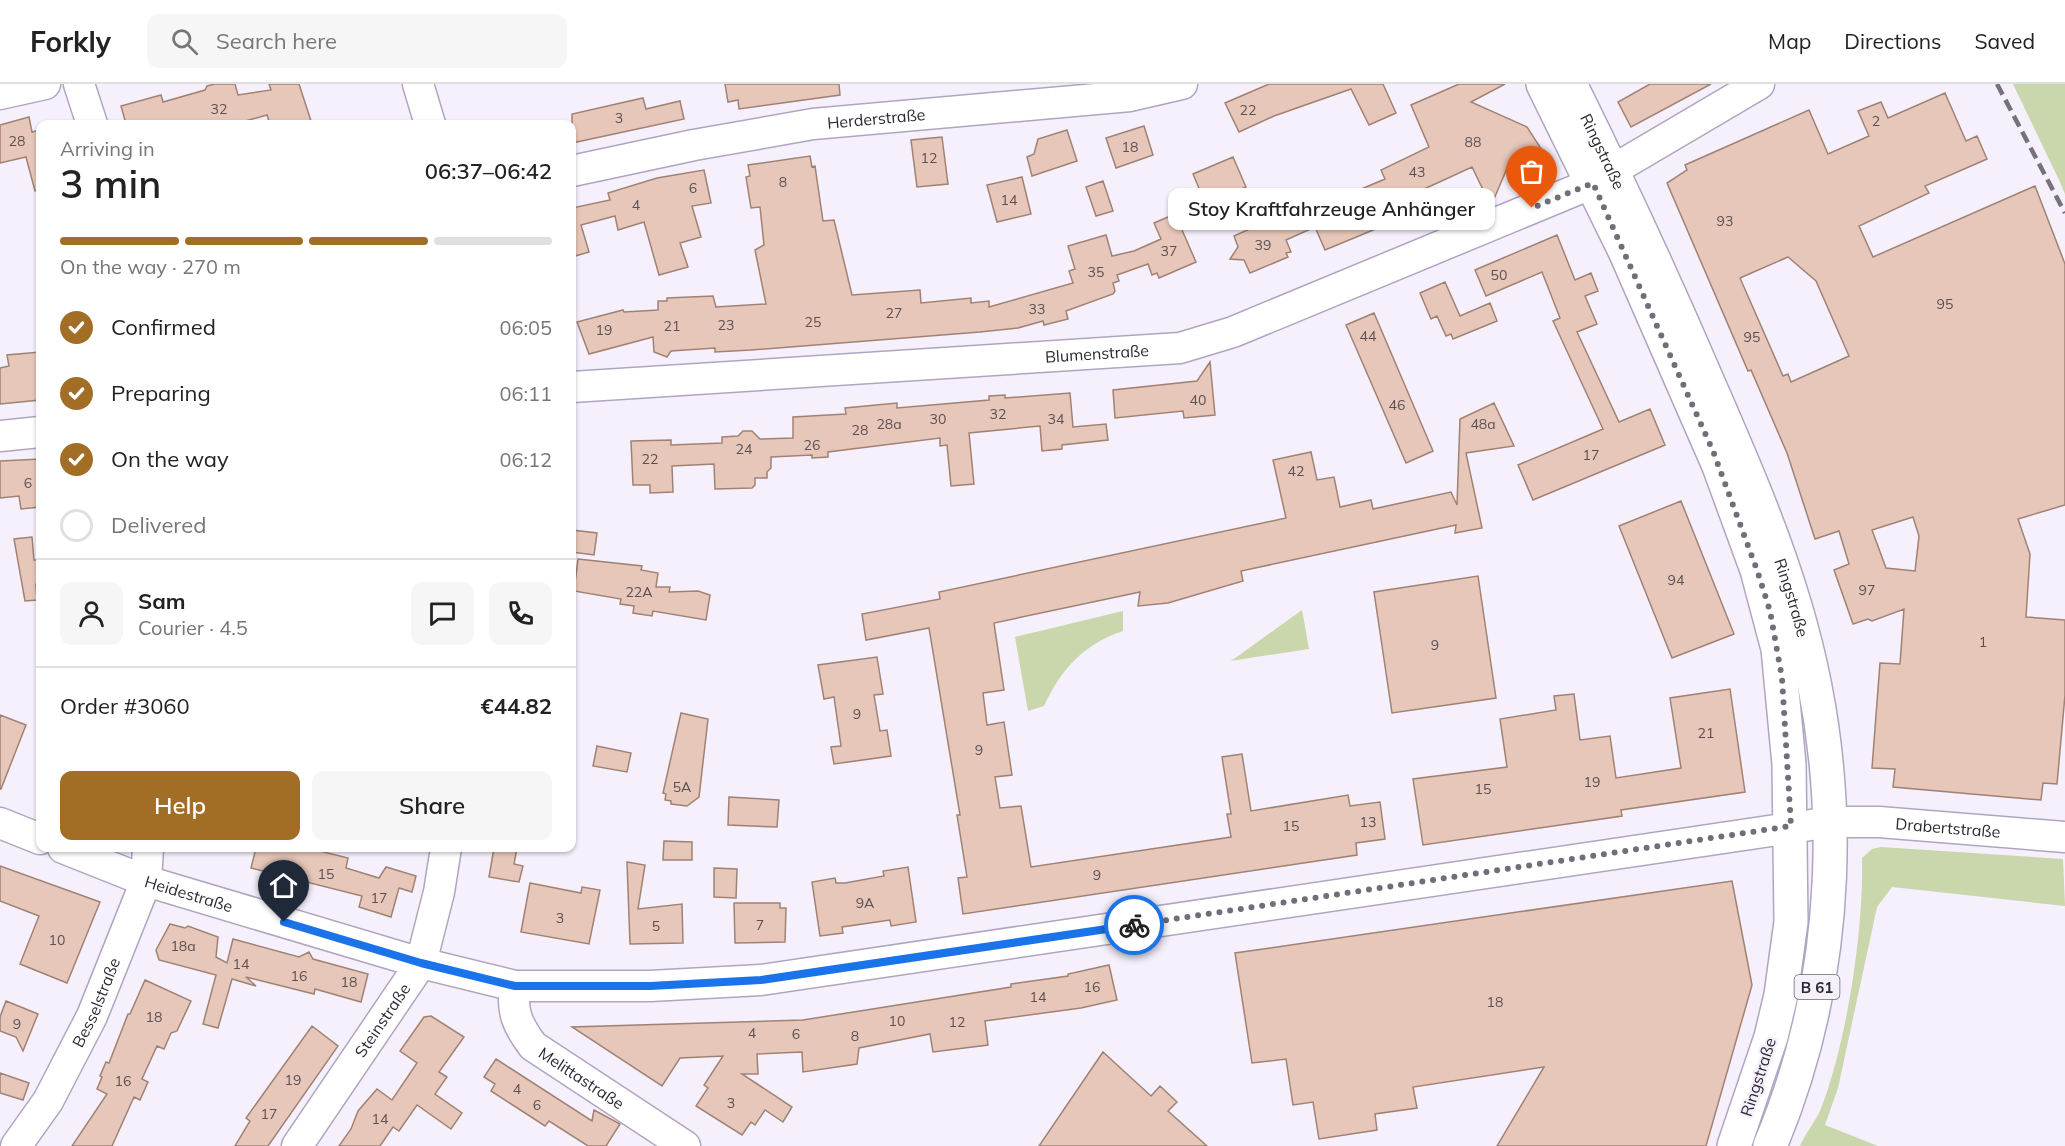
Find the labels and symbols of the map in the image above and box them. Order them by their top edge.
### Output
house number: 32 [211,100,227,118]
house number: 22 [1240,101,1256,119]
street label: Herderstraße [826,104,926,133]
house number: 3 [615,109,623,127]
street label: Ringstraße [1576,110,1629,193]
house number: 2 [1872,112,1880,130]
house number: 28 [9,132,25,150]
house number: 88 [1465,133,1481,151]
house number: 18 [1122,138,1138,156]
pin [1506,146,1557,208]
house number: 12 [921,149,937,167]
house number: 43 [1409,163,1425,181]
house number: 8 [779,173,787,191]
house number: 6 [689,179,697,197]
callout: Stoy Kraftfahrzeuge Anhänger [1169,187,1496,229]
house number: 14 [1001,191,1018,209]
house number: 4 [632,196,641,214]
house number: 93 [1717,212,1733,230]
house number: 39 [1255,236,1271,254]
house number: 37 [1161,242,1177,260]
house number: 35 [1088,263,1104,281]
house number: 50 [1491,266,1507,284]
house number: 95 [1937,295,1953,313]
house number: 33 [1029,300,1045,318]
house number: 27 [886,304,902,322]
house number: 25 [805,313,821,331]
house number: 23 [718,316,734,334]
house number: 21 [664,317,680,335]
house number: 19 [596,321,612,339]
house number: 44 [1360,327,1377,345]
house number: 95 [1744,328,1760,346]
street label: Blumenstraße [1044,340,1149,367]
house number: 40 [1190,391,1206,409]
house number: 46 [1389,396,1405,414]
house number: 32 [990,405,1006,423]
house number: 30 [930,410,946,428]
house number: 34 [1048,410,1065,428]
house number: 28a [876,415,902,433]
house number: 48a [1470,415,1496,433]
house number: 28 [852,421,868,439]
house number: 26 [804,436,820,454]
house number: 24 [736,440,753,458]
house number: 17 [1583,446,1599,464]
house number: 22 [642,450,658,468]
house number: 42 [1288,462,1304,480]
house number: 6 [24,474,32,492]
street label: Ringstraße [1770,555,1813,639]
house number: 94 [1668,571,1685,589]
house number: 97 [1859,581,1875,599]
house number: 22A [625,583,653,601]
house number: 1 [1979,633,1987,651]
house number: 9 [1431,636,1439,654]
house number: 9 [853,705,861,723]
house number: 21 [1698,724,1714,742]
house number: 9 [975,741,983,759]
house number: 19 [1584,773,1600,791]
house number: 5A [673,778,692,796]
house number: 15 [1475,780,1491,798]
house number: 13 [1360,813,1376,831]
street label: Drabertstraße [1895,813,2001,842]
house number: 15 [1283,817,1299,835]
pin [258,860,309,922]
house number: 15 [318,865,334,883]
house number: 9 [1093,866,1101,884]
street label: Heidestraße [142,871,235,916]
house number: 17 [371,889,387,907]
house number: 9A [856,894,875,912]
courier [1104,895,1164,955]
house number: 3 [556,909,564,927]
house number: 7 [756,916,764,934]
house number: 5 [652,917,660,935]
house number: 10 [49,931,65,949]
house number: 18a [170,937,196,955]
street label: Besselstraße [68,955,124,1051]
house number: 14 [233,955,250,973]
house number: 16 [291,967,307,985]
house number: 18 [341,973,357,991]
road number: B 61 [1794,975,1840,999]
house number: 16 [1084,978,1100,996]
street label: Steinstraße [350,979,414,1061]
house number: 14 [1030,988,1047,1006]
house number: 18 [1487,993,1503,1011]
house number: 18 [146,1008,162,1026]
house number: 10 [889,1012,905,1030]
house number: 12 [949,1013,965,1031]
house number: 9 [13,1015,21,1033]
house number: 4 [748,1024,757,1042]
house number: 6 [792,1025,800,1043]
house number: 8 [851,1027,859,1045]
street label: Ringstraße [1736,1035,1780,1119]
street label: Melittastraße [535,1043,628,1113]
house number: 19 [285,1071,301,1089]
house number: 16 [115,1072,131,1090]
house number: 4 [513,1080,522,1098]
house number: 3 [727,1094,735,1112]
house number: 6 [533,1096,541,1114]
house number: 17 [261,1105,277,1123]
house number: 14 [372,1110,389,1128]

